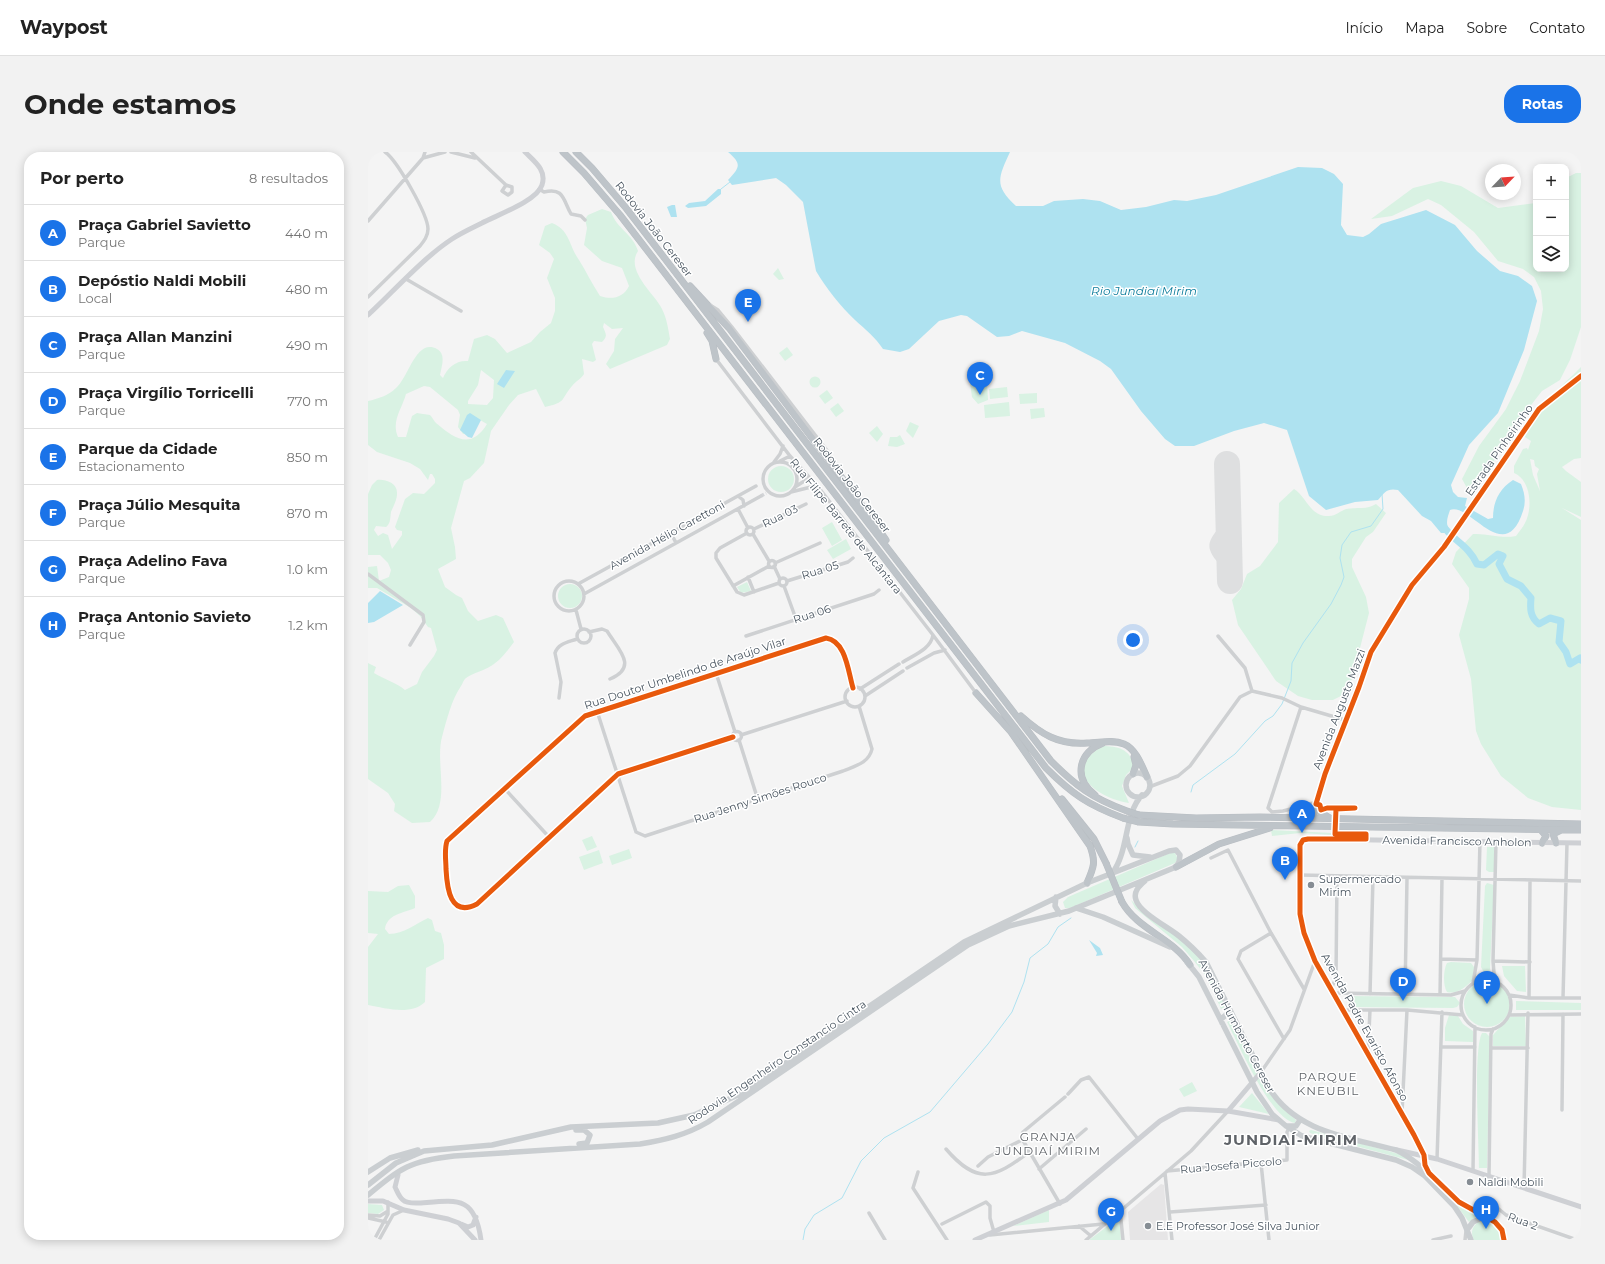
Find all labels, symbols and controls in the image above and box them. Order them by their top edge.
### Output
text: Waypost [20,16,108,39]
text: Início [1345,19,1383,37]
text: Mapa [1405,19,1445,37]
text: Sobre [1467,19,1507,37]
text: Contato [1529,19,1585,37]
button: Rotas [1504,85,1581,123]
text: Onde estamos [24,87,236,121]
north arrow [1485,164,1521,200]
map controls [1533,164,1569,272]
button: + [1533,164,1569,200]
text: Por perto [40,168,124,188]
text: 8 resultados [249,170,328,186]
street label: Rodovia João Cereser [612,178,696,280]
button: − [1533,200,1569,236]
text: Praça Gabriel Savietto [78,215,251,234]
text: A [48,225,58,241]
text: 440 m [285,225,328,241]
text: Parque [78,234,125,250]
button: layers [1533,236,1569,272]
text: Depóstio Naldi Mobili [78,271,246,290]
text: B [48,281,58,297]
text: 480 m [285,281,328,297]
water label: Rio Jundiaí Mirim [1091,283,1197,298]
pin: E [735,289,761,322]
text: Local [78,290,112,306]
text: Praça Allan Manzini [78,327,232,346]
text: C [48,337,58,353]
text: 490 m [286,337,328,353]
text: Parque [78,346,125,362]
pin: C [967,362,993,395]
text: Praça Virgílio Torricelli [78,383,254,402]
text: D [48,393,58,409]
text: 770 m [287,393,328,409]
street label: Estrada Pinheirinho [1462,401,1536,499]
text: Parque [78,402,125,418]
street label: Rodovia João Cereser [810,434,894,536]
text: Parque da Cidade [78,439,218,458]
text: E [49,449,57,465]
text: 850 m [287,449,328,465]
street label: Rua Filipe Barrete de Alcântara [787,455,905,597]
text: Estacionamento [78,458,185,474]
text: Praça Júlio Mesquita [78,495,240,514]
street label: Avenida Hélio Carettoni [607,497,727,573]
street label: Rua 03 [760,501,800,531]
text: F [49,505,57,521]
text: 870 m [287,505,328,521]
text: Parque [78,514,125,530]
text: Praça Adelino Fava [78,551,228,570]
street label: Rua 05 [800,558,840,582]
text: G [48,561,58,577]
text: 1.0 km [287,561,328,577]
text: Parque [78,570,125,586]
street label: Rua 06 [791,601,833,627]
text: Praça Antonio Savieto [78,607,251,626]
text: H [48,617,58,633]
text: 1.2 km [288,617,328,633]
text: Parque [78,626,125,642]
your location [1123,630,1143,650]
street label: Rua Doutor Umbelindo de Araújo Vilar [582,634,788,712]
street label: Avenida Augusto Mazzi [1310,647,1368,771]
street label: Rua Jenny Simões Rouco [692,770,828,826]
pin: A [1289,800,1315,833]
street label: Avenida Francisco Anholon [1382,833,1532,849]
pin: B [1272,847,1298,880]
place label: Supermercado Mirim [1319,872,1401,899]
marker: Supermercado Mirim [1306,880,1316,890]
street label: Avenida Padre Evaristo Afonso [1318,951,1412,1104]
street label: Avenida Humberto Cereser [1196,957,1278,1095]
pin: D [1390,968,1416,1001]
pin: F [1474,971,1500,1004]
street label: Rodovia Engenheiro Constancio Cintra [685,997,869,1127]
district label: PARQUE KNEUBIL [1297,1069,1359,1098]
district label: GRANJA JUNDIAÍ MIRIM [994,1129,1101,1158]
district label: JUNDIAÍ-MIRIM [1223,1130,1358,1149]
street label: Rua Josefa Piccolo [1180,1154,1282,1176]
place label: Naldi Mobili [1478,1175,1543,1189]
marker: Naldi Mobili [1465,1177,1475,1187]
pin: H [1473,1196,1499,1229]
pin: G [1098,1198,1124,1231]
street label: Rua 2 [1506,1209,1540,1233]
place label: E.E Professor José Silva Junior [1156,1219,1320,1233]
marker: E.E Professor José Silva Junior [1143,1221,1153,1231]

